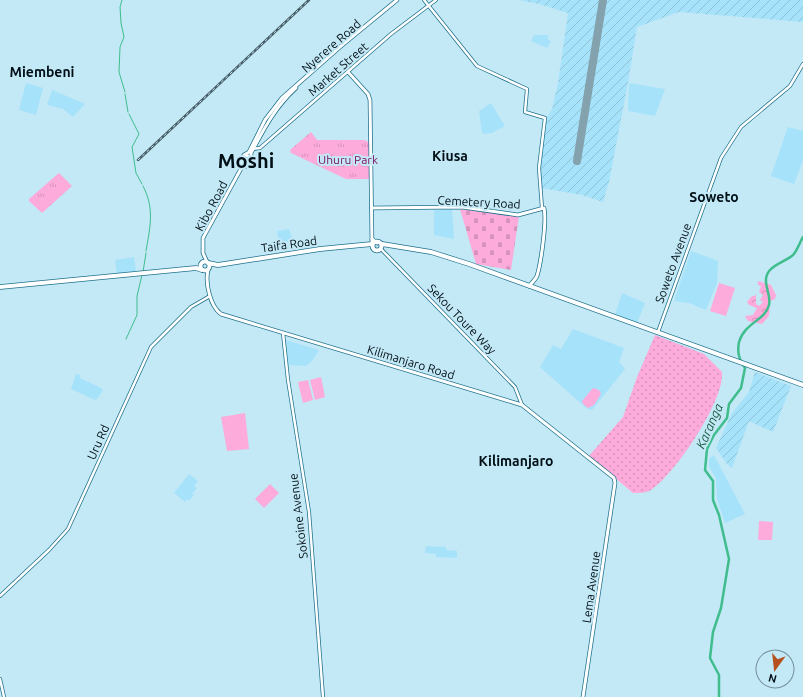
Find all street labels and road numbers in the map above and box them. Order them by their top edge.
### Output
street label: Nyerere Road [299,17,363,75]
street label: Market Street [306,39,371,98]
street label: Kibo Road [192,179,230,233]
street label: Cemetery Road [437,193,521,211]
street label: Soweto Avenue [653,221,693,305]
street label: Taifa Road [260,234,318,254]
street label: Sekou Toure Way [425,281,499,357]
street label: Kilimanjaro Road [366,342,456,382]
street label: Uru Rd [85,423,111,461]
street label: Sokoine Avenue [286,473,310,559]
street label: Lema Avenue [580,550,602,624]

